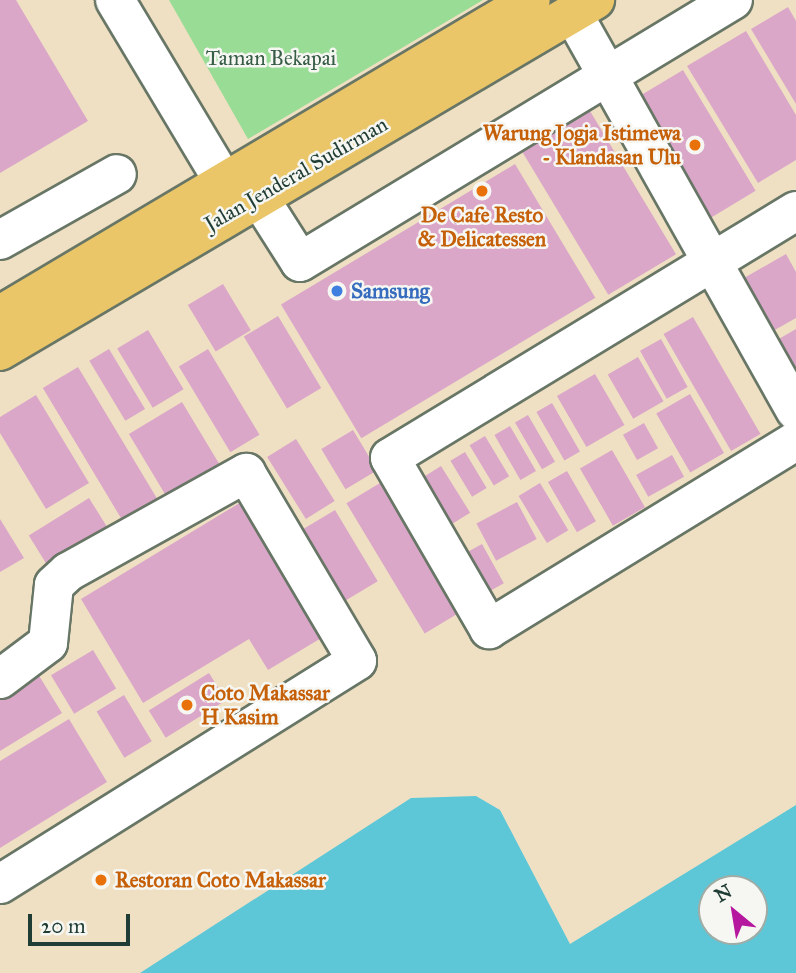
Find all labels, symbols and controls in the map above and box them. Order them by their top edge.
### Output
park label: Taman Bekapai [206,45,336,71]
street label: Jalan Jenderal Sudirman [200,111,392,237]
place label: Warung Jogja Istimewa - Klandasan Ulu [483,120,681,170]
marker: Warung Jogja Istimewa - Klandasan Ulu [687,137,703,153]
marker: De Cafe Resto & Delicatessen [474,183,490,199]
place label: De Cafe Resto & Delicatessen [418,202,546,252]
place label: Samsung [351,278,430,304]
marker: Samsung [329,283,345,299]
place label: Coto Makassar H Kasim [201,680,330,730]
marker: Coto Makassar H Kasim [179,697,195,713]
place label: Restoran Coto Makassar [115,867,326,893]
marker: Restoran Coto Makassar [93,872,109,888]
north arrow [698,875,768,945]
text: N [711,879,736,907]
scale bar [32,900,133,944]
text: 20 m [41,913,86,939]

